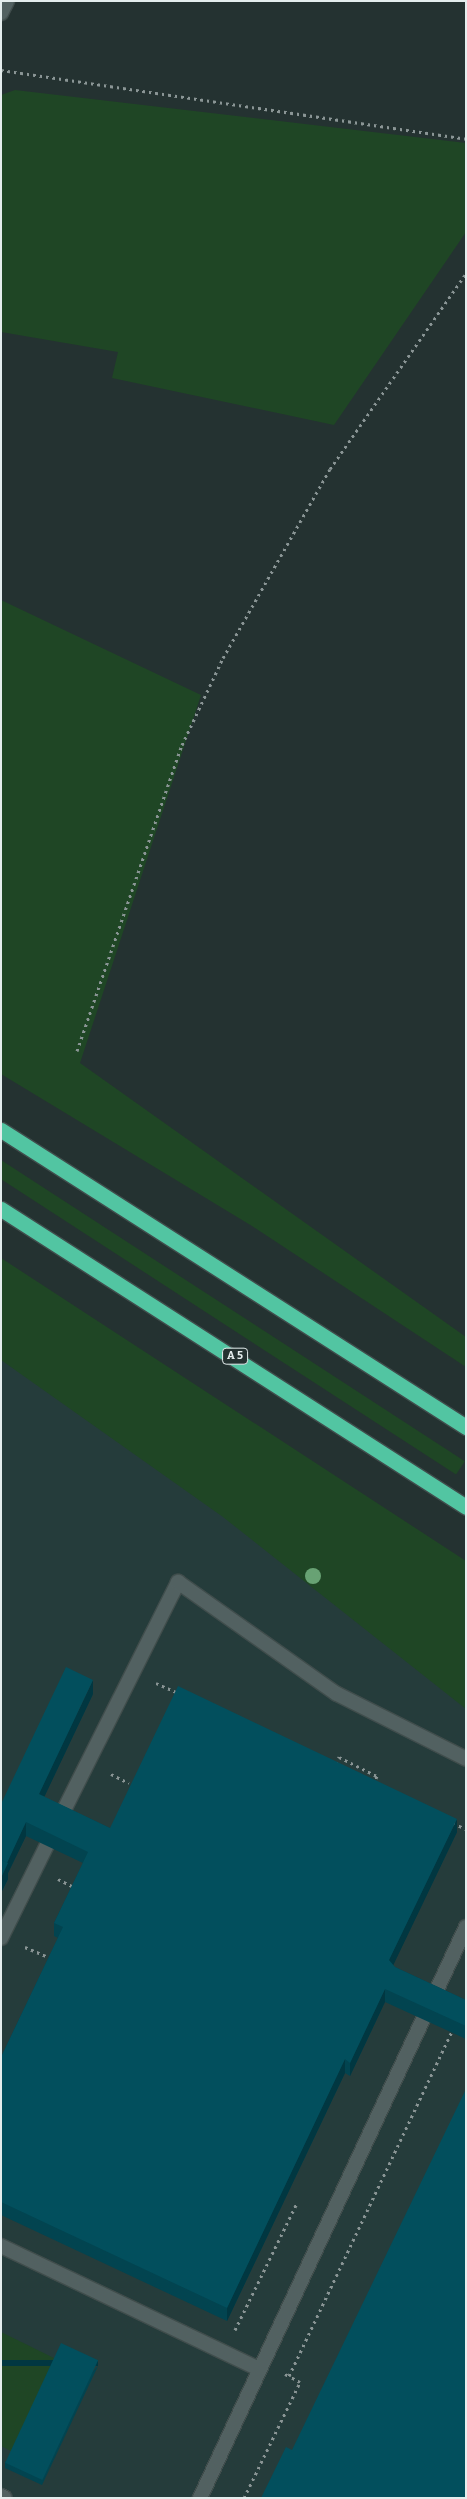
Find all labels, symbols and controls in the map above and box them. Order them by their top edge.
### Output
road number: A 5 [221,1348,249,1364]

